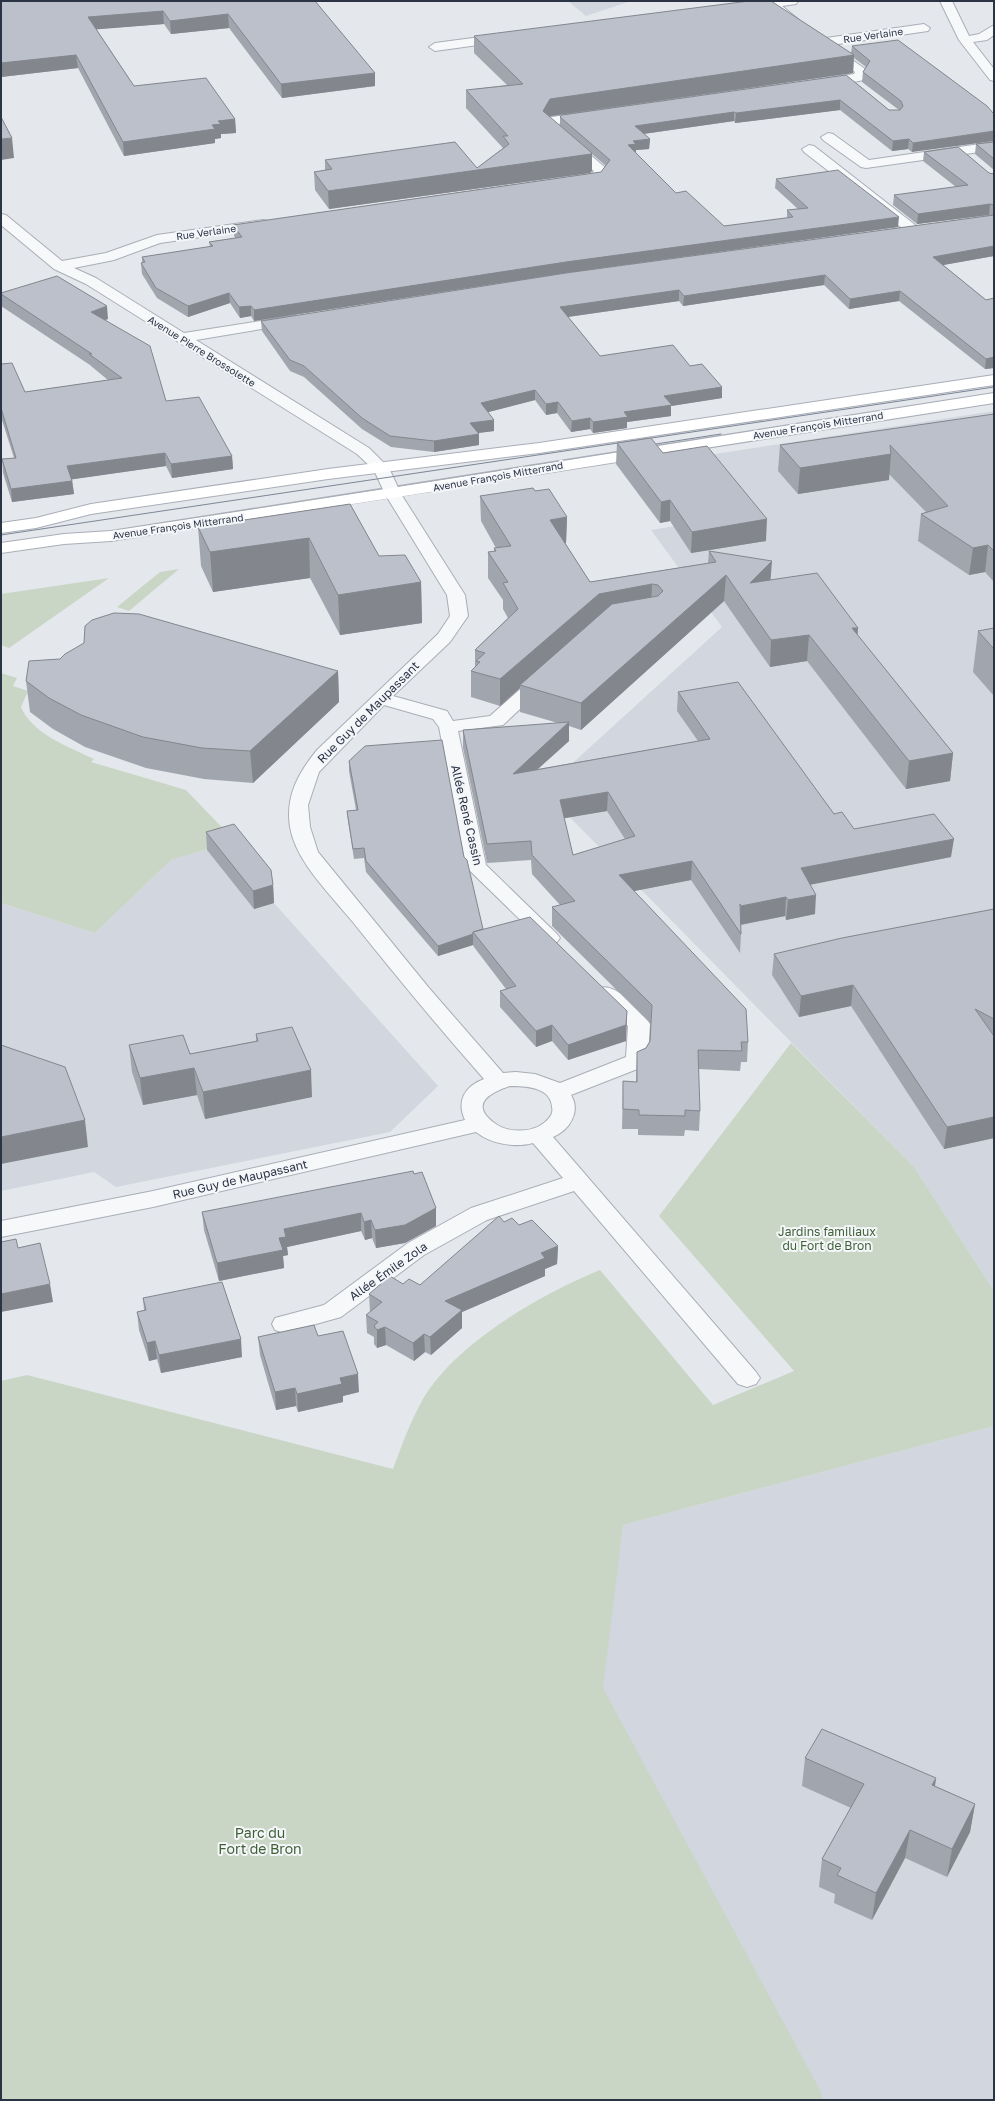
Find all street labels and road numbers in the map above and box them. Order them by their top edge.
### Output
street label: Rue Verlaine [842,25,904,45]
street label: Rue Verlaine [175,222,237,242]
street label: Avenue Pierre Brossolette [146,313,258,389]
street label: Avenue François Mitterrand [752,409,884,441]
street label: Avenue François Mitterrand [432,459,564,493]
street label: Avenue François Mitterrand [112,511,244,541]
street label: Rue Guy de Maupassant [314,658,422,766]
street label: Allée René Cassin [448,763,486,867]
street label: Rue Guy de Maupassant [171,1156,309,1202]
street label: Allée Émile Zola [346,1238,430,1304]

